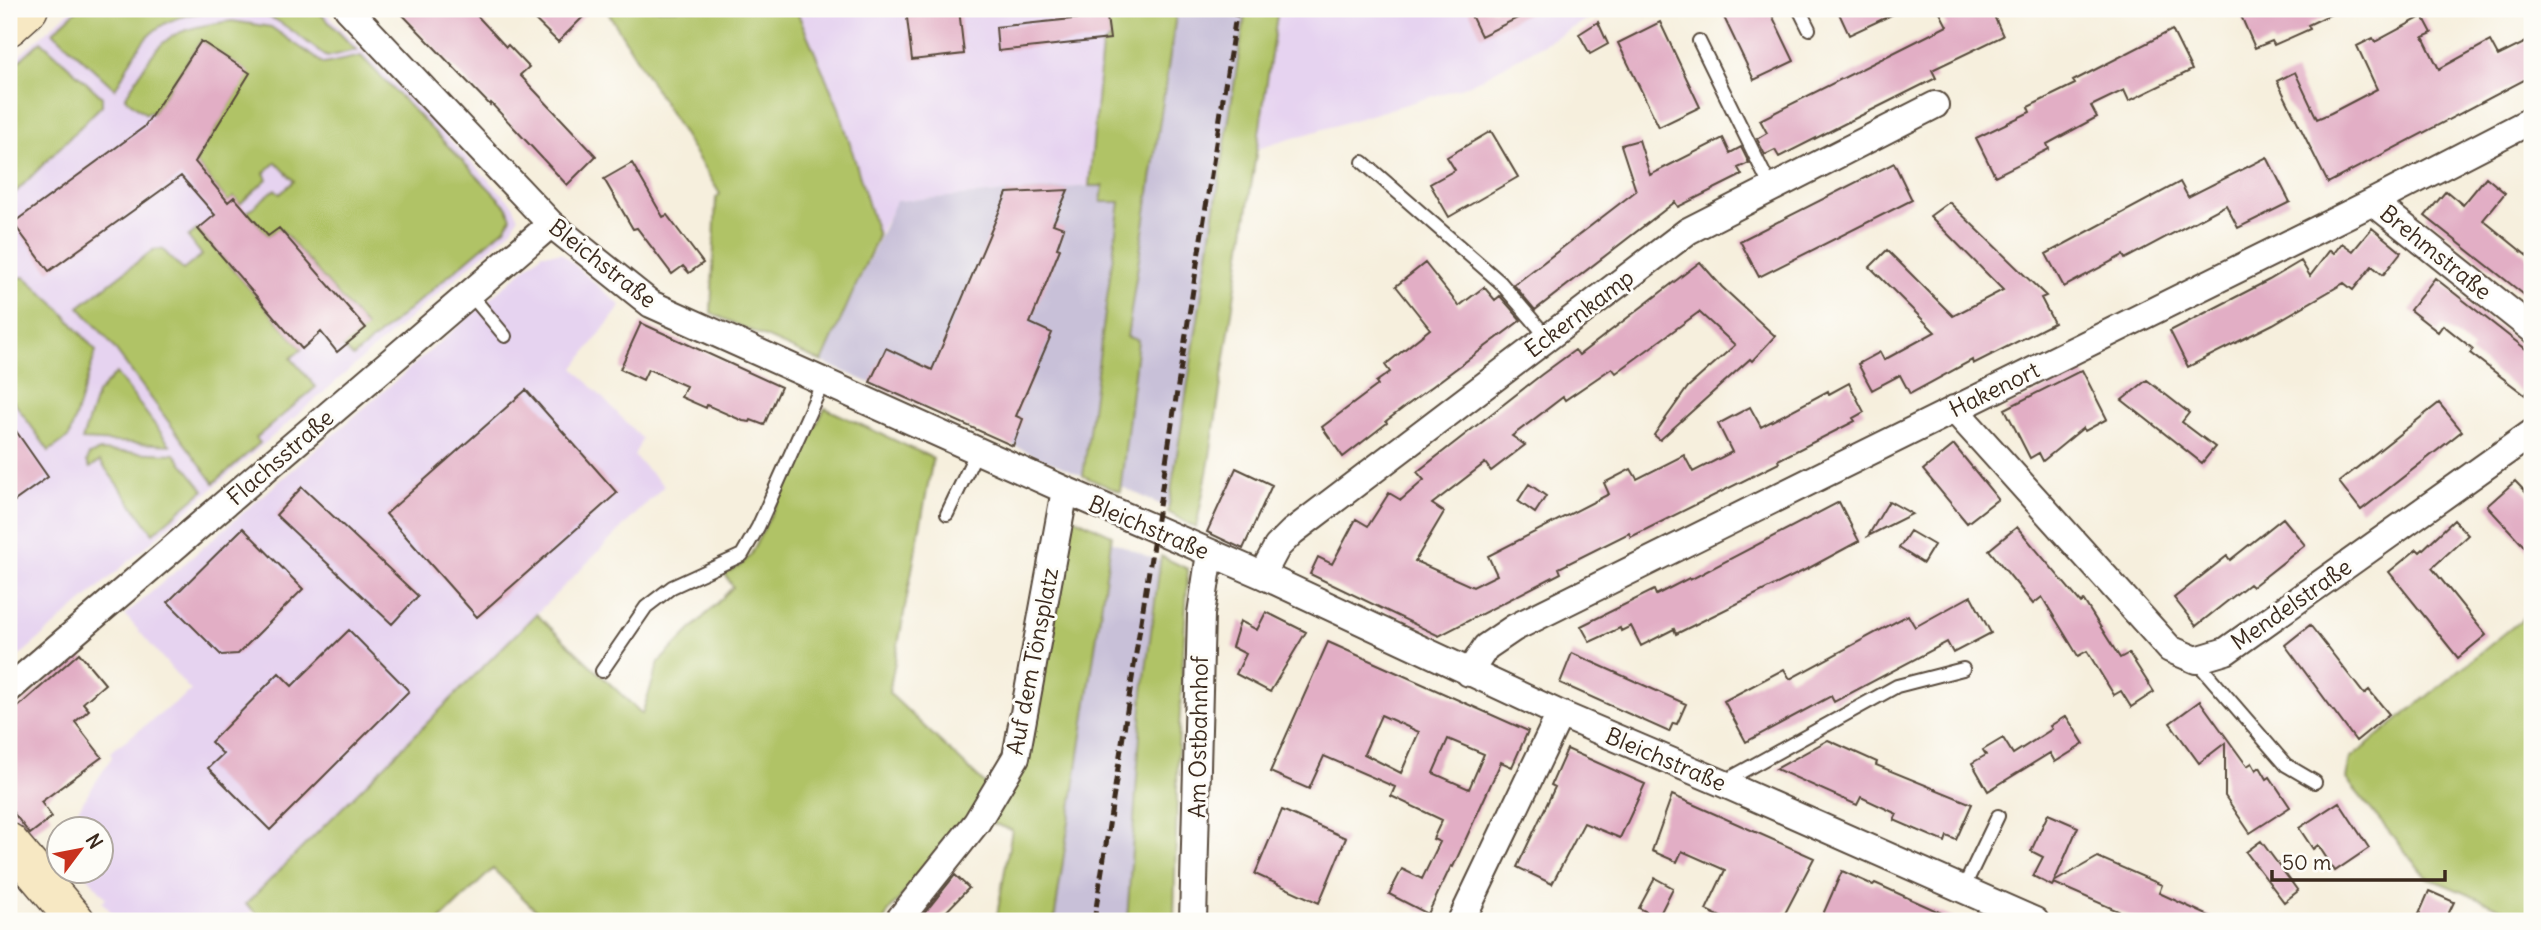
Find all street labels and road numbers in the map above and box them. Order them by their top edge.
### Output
street label: Brehmstraße [2374,198,2498,306]
street label: Bleichstraße [544,212,662,314]
street label: Eckernkamp [1519,262,1639,364]
street label: Hakenort [1944,355,2044,423]
street label: Flachsstraße [221,403,339,511]
street label: Bleichstraße [1084,489,1214,565]
street label: Mendelstraße [2225,552,2357,656]
street label: Auf dem Tönsplatz [1000,565,1064,757]
street label: Am Ostbahnhof [1182,655,1214,818]
street label: Bleichstraße [1601,721,1731,797]

